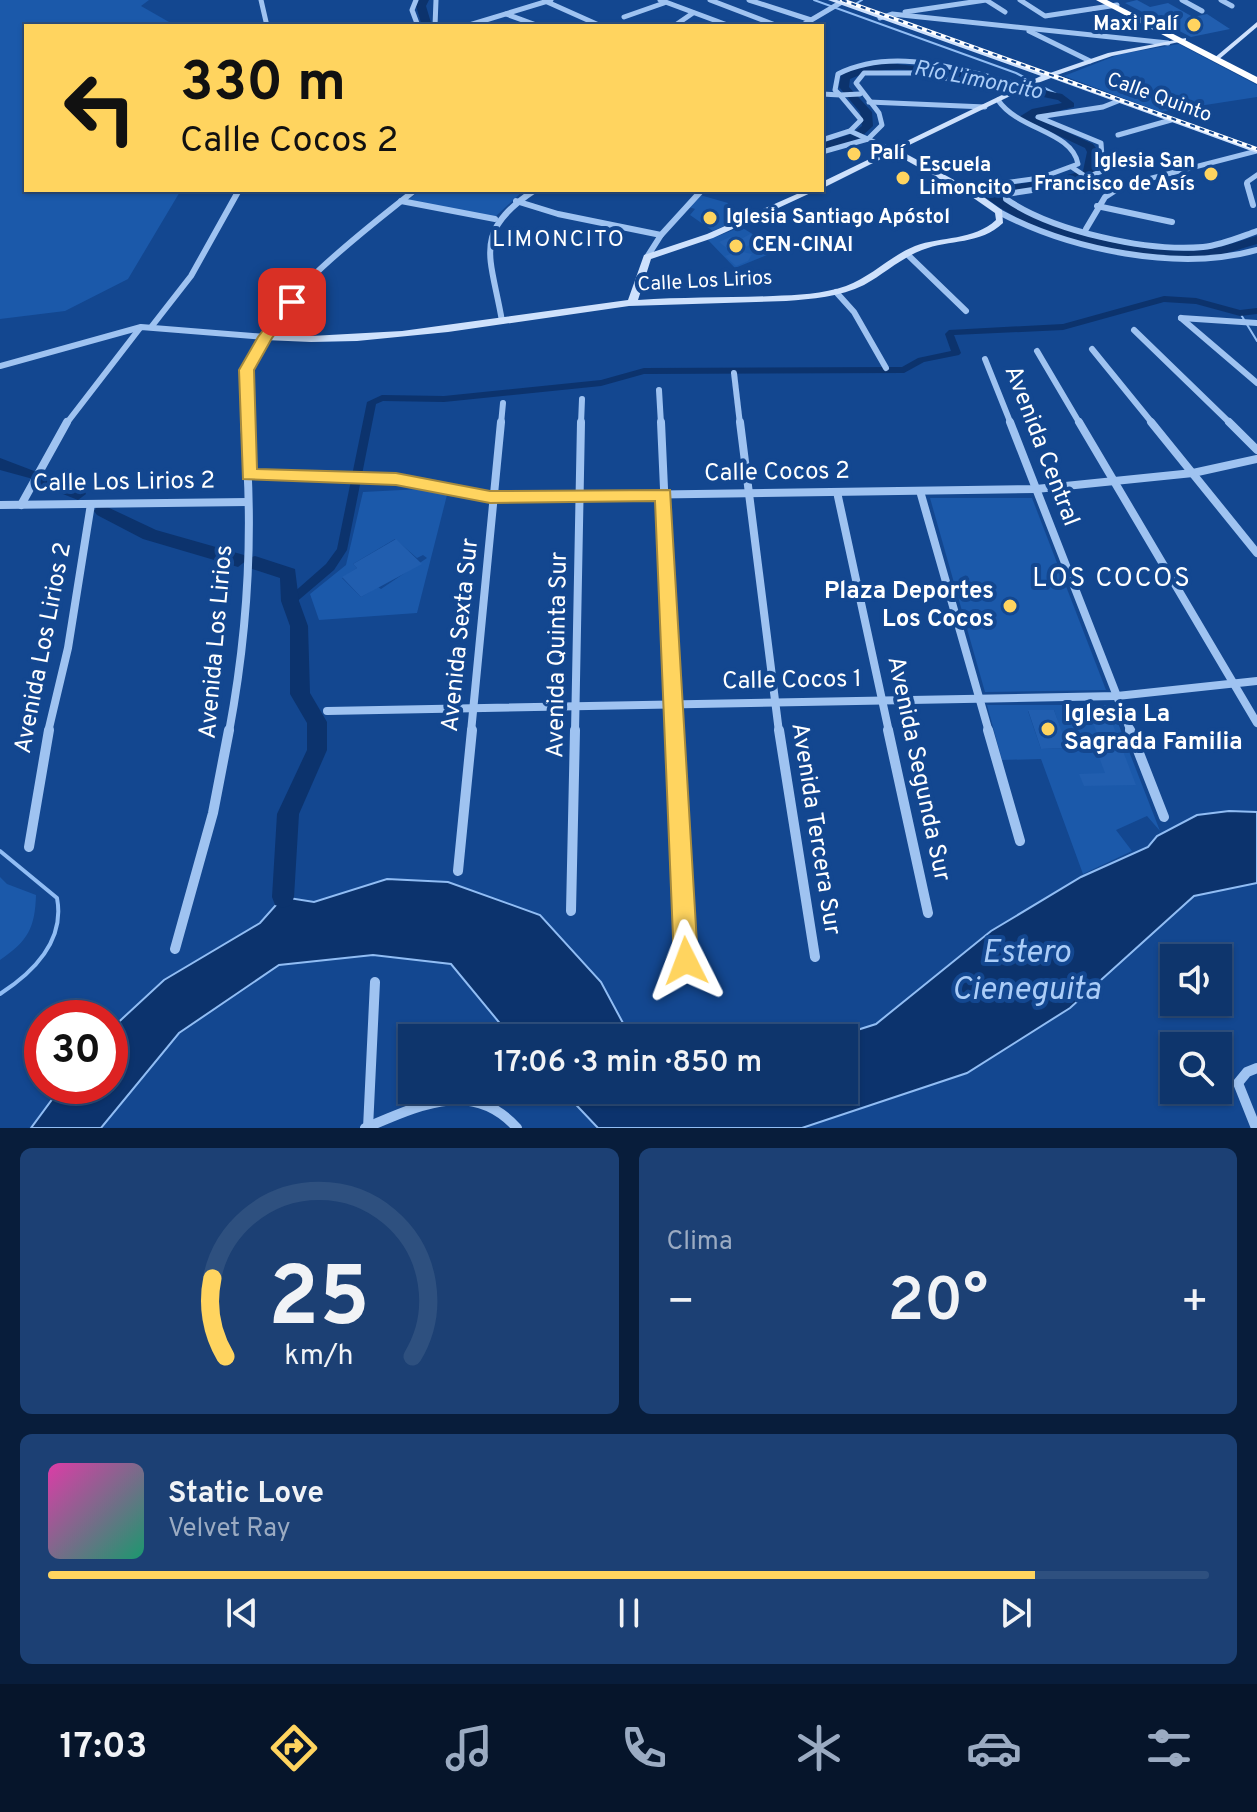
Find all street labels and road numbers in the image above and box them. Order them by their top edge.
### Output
street label: Calle Quinto [1103,67,1215,129]
street label: Calle Los Lirios [637,265,773,299]
street label: Avenida Central [997,361,1085,531]
street label: Calle Cocos 2 [704,457,850,489]
street label: Calle Los Lirios 2 [33,466,215,500]
street label: Avenida Sexta Sur [436,537,486,733]
street label: Avenida Los Lirios 2 [9,540,79,756]
street label: Avenida Los Lirios [194,544,240,740]
street label: Avenida Quinta Sur [541,551,575,759]
street label: Avenida Segunda Sur [879,654,957,884]
street label: Calle Cocos 1 [722,665,862,697]
street label: Avenida Tercera Sur [783,721,847,937]

